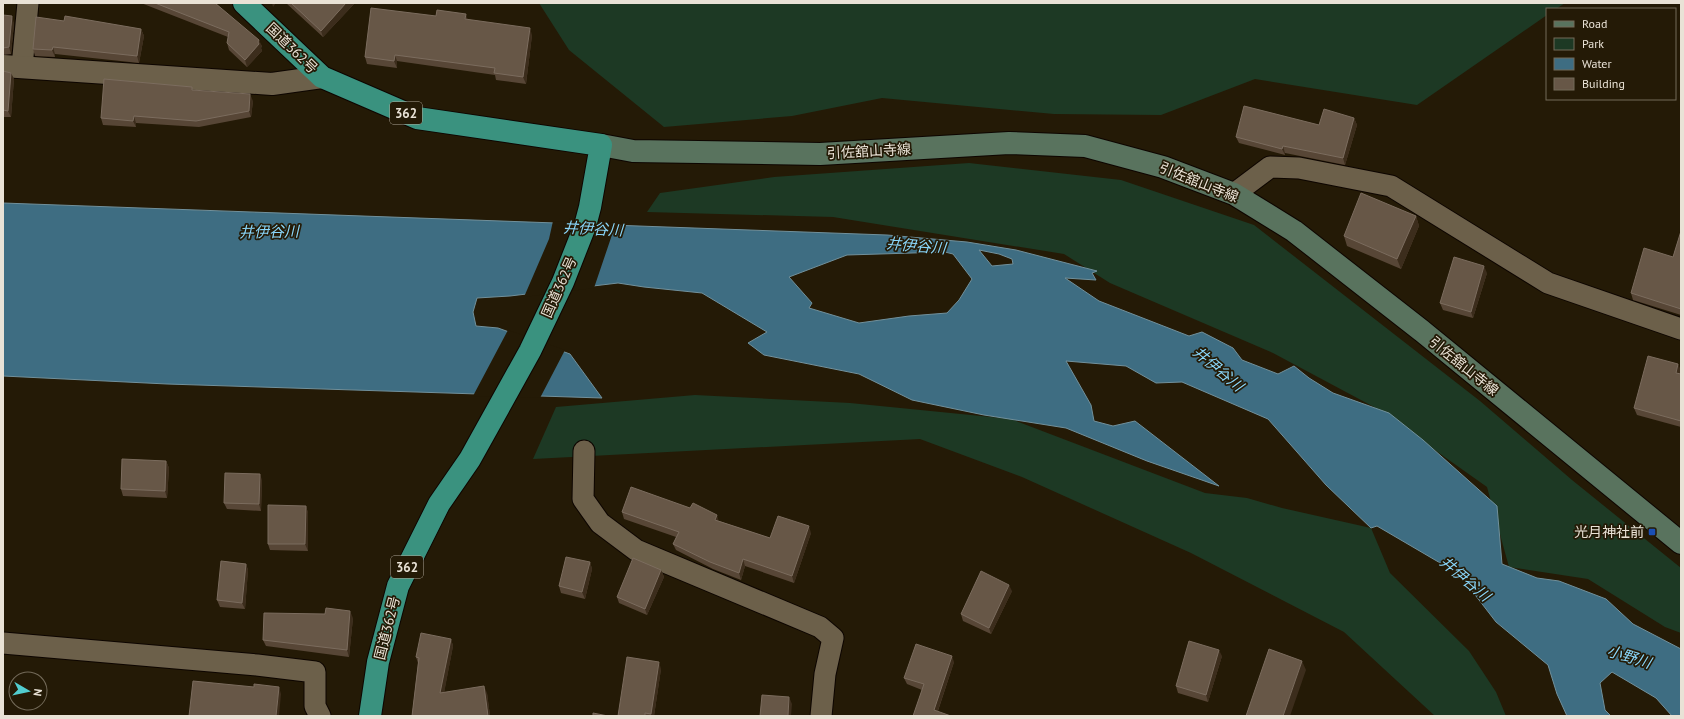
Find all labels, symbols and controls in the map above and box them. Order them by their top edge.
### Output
legend [1546,8,1676,100]
text: Road [1582,16,1607,31]
street label: 国道362号 [262,19,322,77]
text: Park [1582,36,1604,51]
text: Water [1582,56,1612,71]
text: Building [1582,76,1625,91]
road number: 362 [390,102,422,124]
street label: 引佐舘山寺線 [827,140,911,162]
street label: 引佐舘山寺線 [1157,158,1241,206]
water label: 井伊谷川 [563,217,625,240]
water label: 井伊谷川 [239,221,301,242]
water label: 井伊谷川 [885,233,949,258]
street label: 国道362号 [538,254,580,320]
street label: 引佐舘山寺線 [1426,333,1502,399]
water label: 井伊谷川 [1189,342,1249,396]
place label: 光月神社前 [1574,523,1644,541]
marker: 光月神社前 [1647,527,1657,537]
water label: 井伊谷川 [1436,552,1496,606]
road number: 362 [391,556,423,578]
street label: 国道362号 [370,594,404,662]
water label: 小野川 [1605,641,1655,673]
north arrow [8,671,48,711]
text: N [30,688,45,697]

